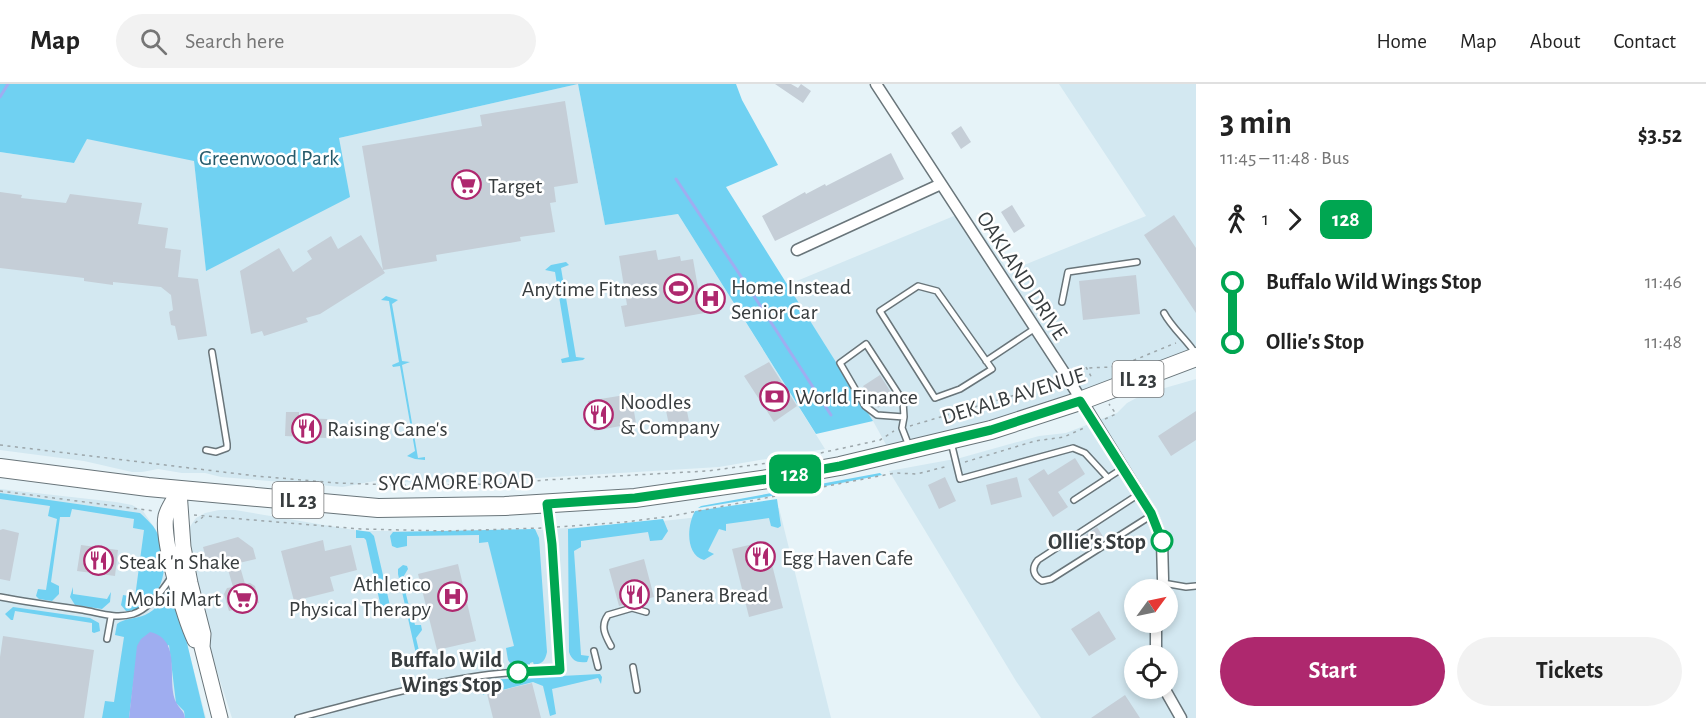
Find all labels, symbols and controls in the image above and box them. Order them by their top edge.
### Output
search box [116,14,536,68]
icon: search [137,25,170,58]
text: Map [30,27,80,55]
text: Search here [185,30,284,52]
text: Home [1376,31,1427,52]
text: Map [1460,31,1497,52]
text: About [1530,31,1580,52]
text: Contact [1613,31,1676,52]
text: 3 min [1220,107,1292,140]
text: $3.52 [1638,124,1682,146]
park label: Greenwood Park [199,147,339,169]
text: 11:45 – 11:48 · Bus [1220,148,1349,168]
supermarket icon: Target [451,169,483,201]
place label: Target [488,175,542,197]
icon: walk [1220,203,1253,236]
icon: forward [1278,203,1311,236]
street label: OAKLAND DRIVE [973,207,1072,344]
text: 1 [1262,209,1269,229]
text: 128 [1332,209,1360,230]
text: Buffalo Wild Wings Stop [1266,271,1482,293]
sports icon: Anytime Fitness [663,272,695,304]
text: 11:46 [1645,272,1682,292]
place label: Home Instead Senior Car [731,276,851,323]
place label: Anytime Fitness [522,278,658,300]
hospital icon: Home Instead Senior Car [694,283,726,315]
text: Ollie's Stop [1266,331,1364,353]
text: 11:48 [1645,332,1682,352]
road number: IL 23 [1112,361,1164,397]
street label: DEKALB AVENUE [939,364,1088,428]
bank icon: World Finance [758,380,790,412]
place label: World Finance [795,386,918,408]
place label: Noodles & Company [620,391,720,438]
restaurant icon: Noodles & Company [583,398,615,430]
restaurant icon: Raising Cane's [290,412,322,444]
place label: Raising Cane's [327,418,448,440]
line badge: 128 [760,454,830,494]
text: 128 [781,464,809,485]
street label: SYCAMORE ROAD [378,470,534,494]
road number: IL 23 [272,482,324,518]
marker: Ollie's Stop [1151,530,1173,552]
place label: Ollie's Stop [1048,531,1146,553]
restaurant icon: Egg Haven Cafe [745,541,777,573]
restaurant icon: Steak 'n Shake [82,545,114,577]
place label: Egg Haven Cafe [782,547,913,569]
place label: Steak 'n Shake [119,551,240,573]
place label: Athletico Physical Therapy [289,573,432,620]
restaurant icon: Panera Bread [618,578,650,610]
north arrow [1124,579,1178,633]
map controls [1124,579,1178,699]
hospital icon: Athletico Physical Therapy [436,580,468,612]
supermarket icon: Mobil Mart [226,582,258,614]
place label: Panera Bread [655,584,768,606]
place label: Mobil Mart [126,588,221,610]
button: Start [1220,637,1445,706]
button: Tickets [1457,637,1682,706]
button: locate [1124,645,1178,699]
place label: Buffalo Wild Wings Stop [390,649,502,696]
marker: Buffalo Wild Wings Stop [507,661,529,683]

